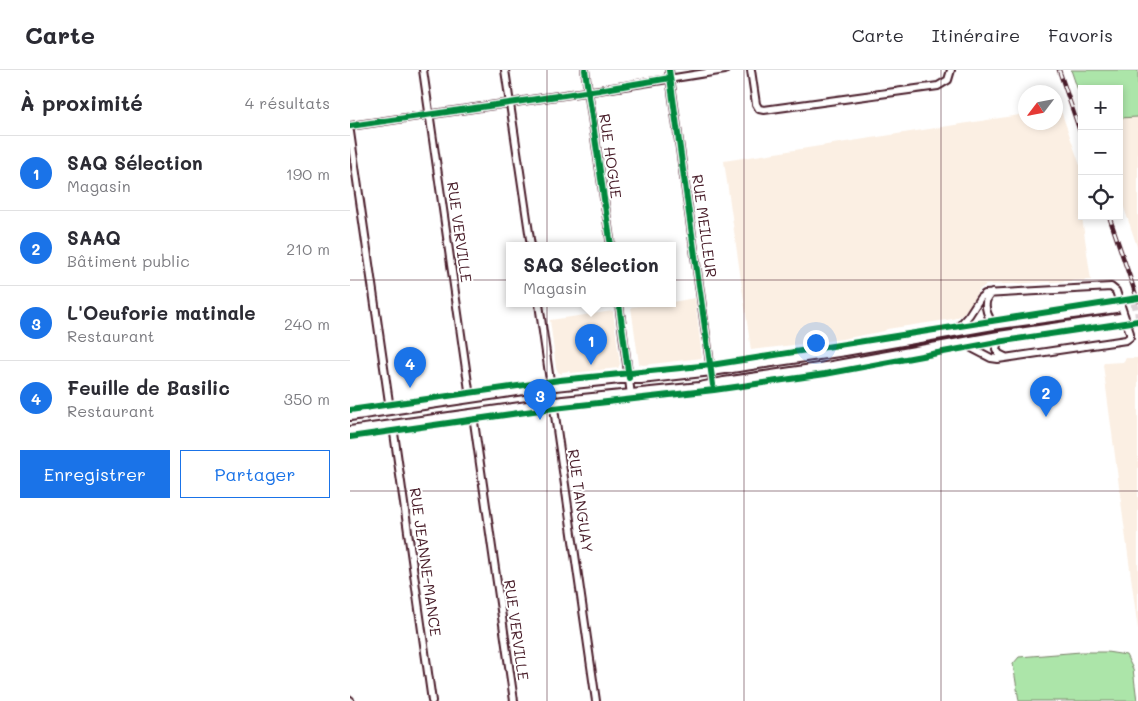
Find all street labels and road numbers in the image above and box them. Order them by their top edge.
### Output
street label: RUE HOGUE [595,112,627,200]
street label: RUE MEILLEUR [688,173,722,279]
street label: RUE VERVILLE [443,180,477,284]
street label: RUE TANGUAY [564,448,598,554]
street label: RUE JEANNE-MANCE [406,486,446,638]
street label: RUE VERVILLE [500,578,534,682]

